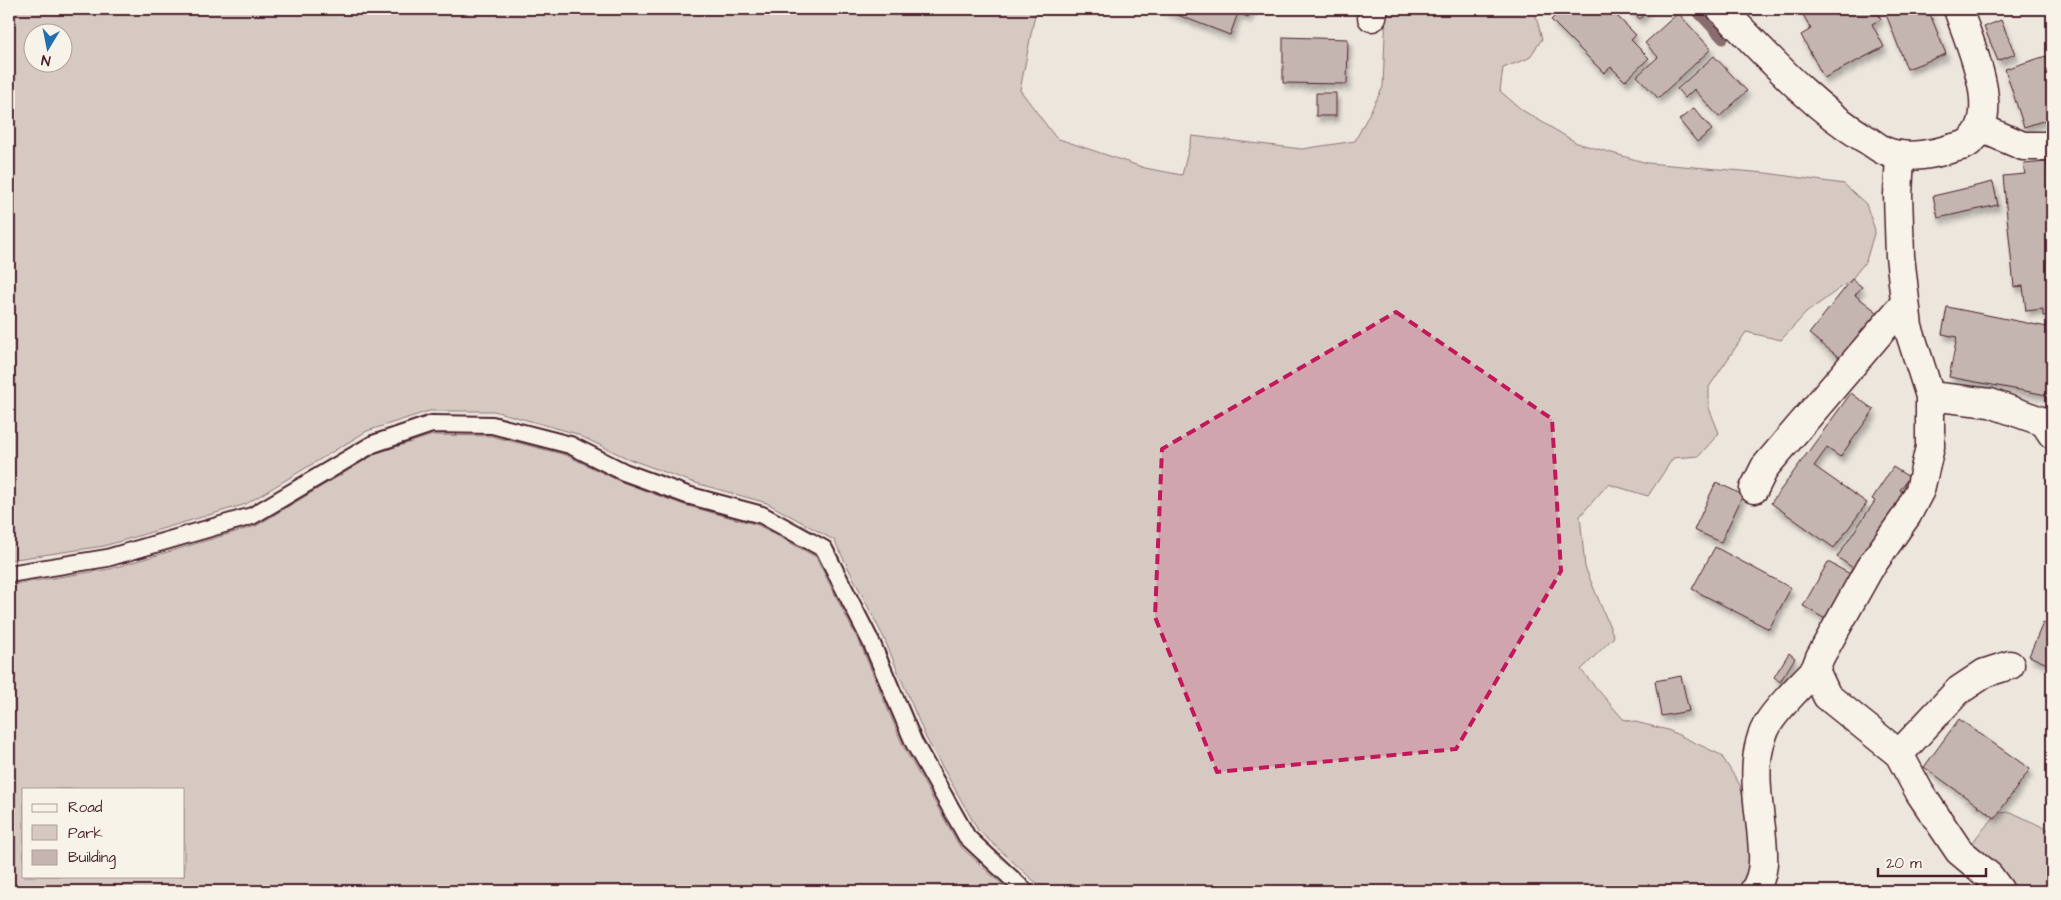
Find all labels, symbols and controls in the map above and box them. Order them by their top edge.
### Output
north arrow [22,22,72,72]
text: N [40,49,52,70]
legend [22,788,185,878]
text: Road [68,797,103,818]
text: Park [68,823,103,844]
scale bar [1878,845,1986,877]
text: Building [68,847,116,869]
text: 20 m [1886,853,1922,874]

